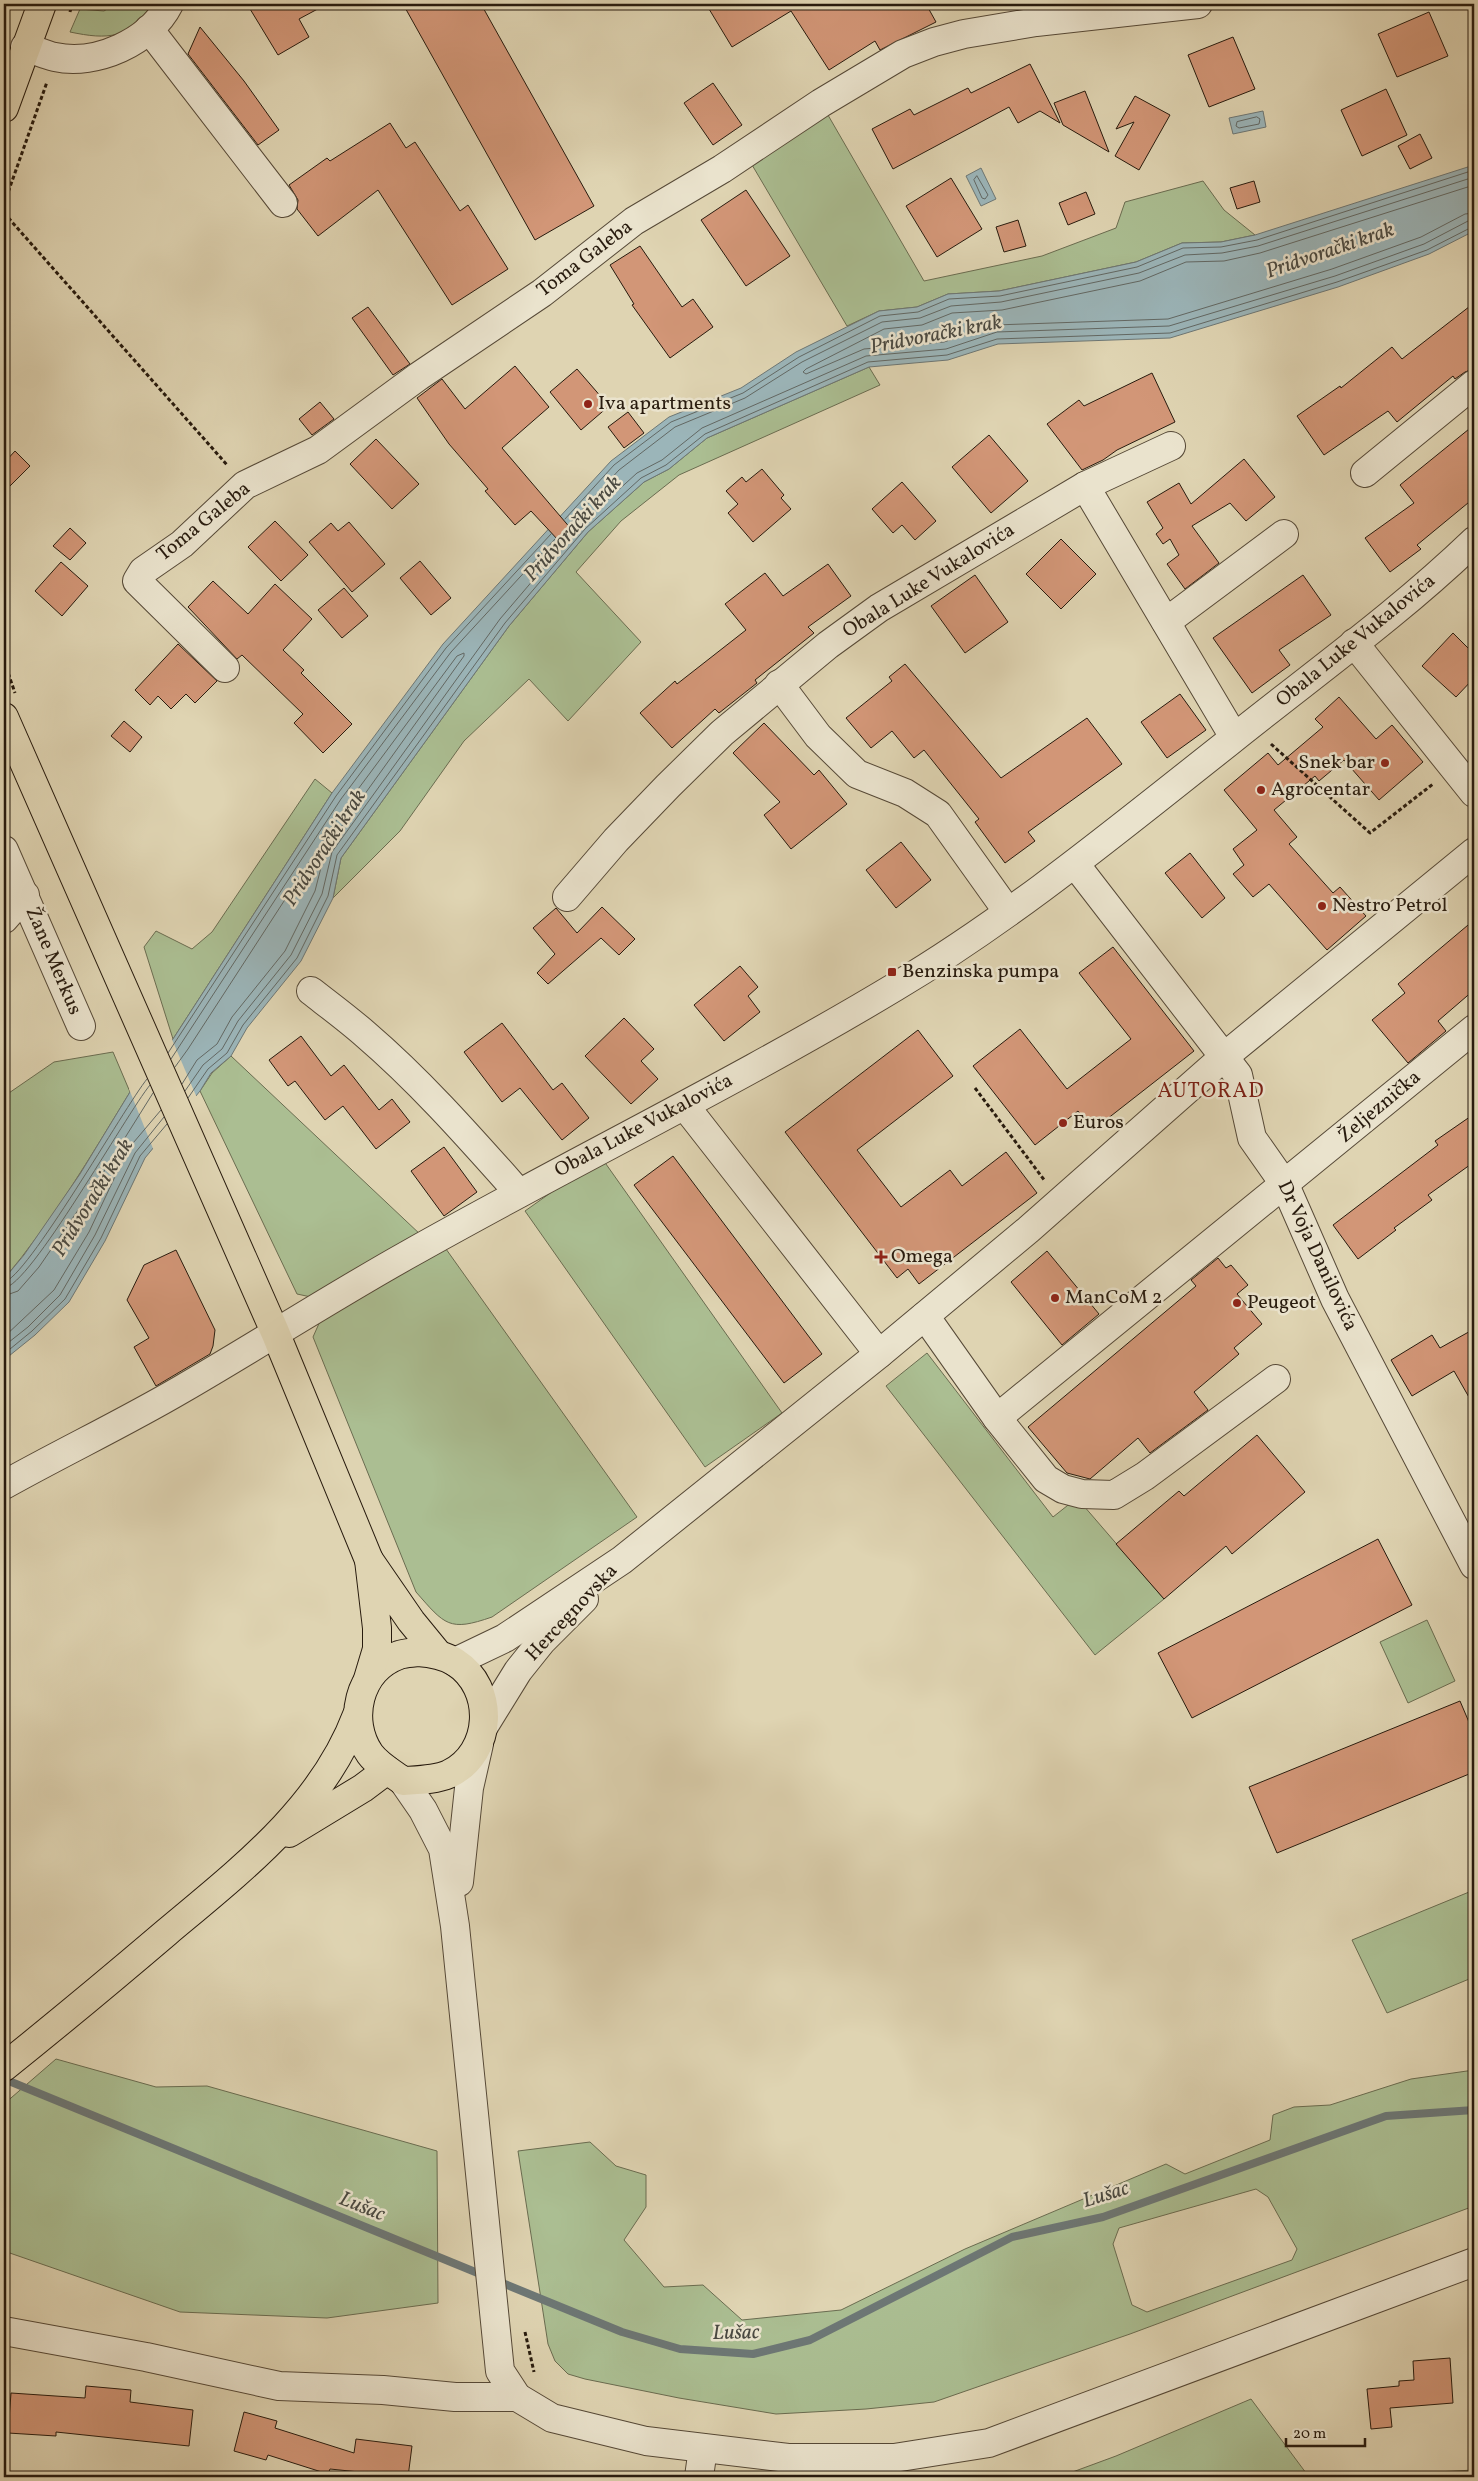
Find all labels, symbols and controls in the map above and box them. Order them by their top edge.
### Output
street label: Toma Galeba [531,214,639,304]
water label: Pridvorački krak [1262,215,1398,287]
water label: Pridvorački krak [867,308,1005,362]
place label: Iva apartments [598,390,731,418]
marker: Iva apartments [582,398,594,410]
water label: Pridvorački krak [517,469,629,589]
street label: Toma Galeba [151,475,257,569]
street label: Obala Luke Vukalovića [838,517,1020,645]
street label: Obala Luke Vukalovića [1270,568,1442,714]
place label: Snek bar [1298,749,1375,777]
marker: Snek bar [1379,757,1391,769]
place label: Agrocentar [1271,776,1370,804]
water label: Pridvorački krak [276,784,374,912]
marker: Agrocentar [1255,784,1267,796]
place label: Nestro Petrol [1332,892,1447,920]
marker: Nestro Petrol [1316,900,1328,912]
street label: Žane Merkus [18,903,88,1019]
place label: Benzinska pumpa [902,958,1059,986]
marker: Benzinska pumpa [886,966,898,978]
street label: Željeznička [1333,1064,1428,1150]
street label: Obala Luke Vukalovića [550,1067,738,1185]
district label: AUTORAD [1157,1077,1265,1106]
place label: Euros [1073,1109,1124,1137]
marker: Euros [1057,1117,1069,1129]
water label: Pridvorački krak [45,1133,141,1263]
street label: Dr Voja Danilovića [1270,1176,1364,1336]
place label: Omega [891,1243,953,1271]
marker: Omega [875,1251,887,1263]
place label: ManCoM 2 [1065,1284,1163,1312]
place label: Peugeot [1247,1289,1316,1317]
marker: ManCoM 2 [1049,1292,1061,1304]
marker: Peugeot [1231,1297,1243,1309]
street label: Hercegnovska [520,1558,625,1668]
water label: Lušac [1079,2174,1133,2216]
water label: Lušac [335,2185,390,2229]
water label: Lušac [712,2318,760,2348]
scale bar [1286,2416,1364,2448]
text: 20 m [1293,2424,1326,2445]

